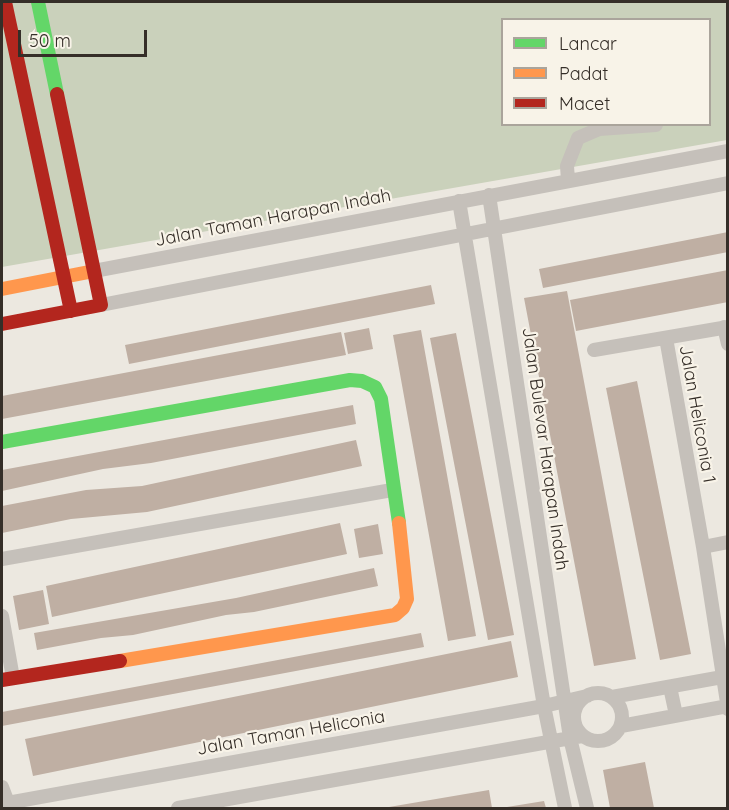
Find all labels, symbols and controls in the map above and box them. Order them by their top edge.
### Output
scale bar [21,18,150,56]
legend [501,18,711,126]
text: 50 m [29,29,71,52]
text: Lancar [559,32,617,55]
text: Padat [559,62,608,85]
text: Macet [559,92,610,115]
street label: Jalan Taman Harapan Indah [153,185,393,251]
street label: Jalan Bulevar Harapan Indah [517,326,573,572]
street label: Jalan Heliconia 1 [674,343,720,485]
street label: Jalan Taman Heliconia [195,706,387,760]

